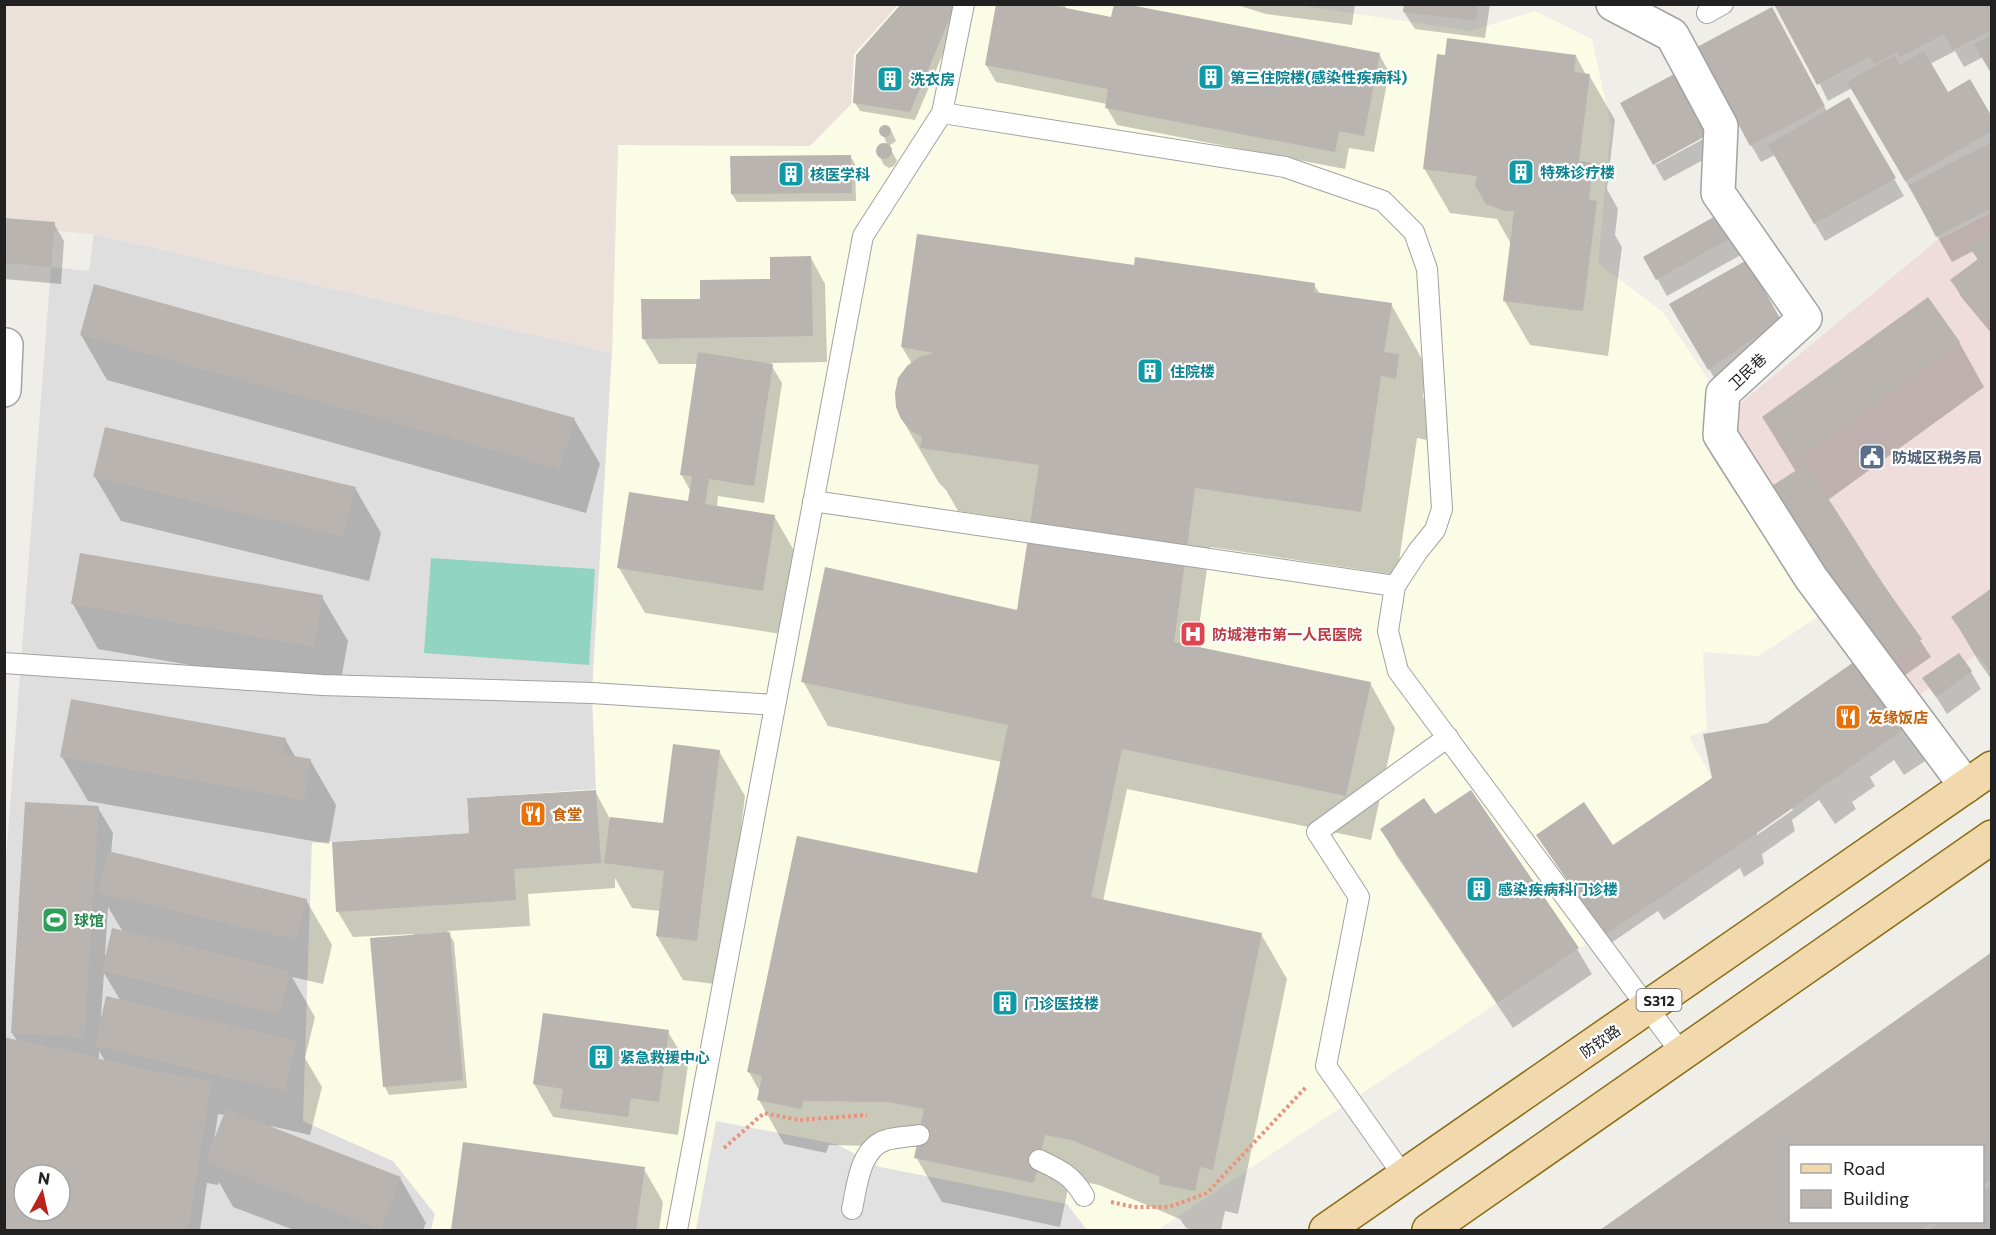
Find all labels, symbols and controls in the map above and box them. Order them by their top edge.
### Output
building icon: 第三住院楼(感染性疾病科) [1196,62,1226,92]
building icon: 洗衣房 [875,64,905,94]
place label: 第三住院楼(感染性疾病科) [1230,68,1407,86]
place label: 洗衣房 [910,70,955,88]
building icon: 特殊诊疗楼 [1506,157,1536,187]
building icon: 核医学科 [776,159,806,189]
place label: 特殊诊疗楼 [1540,163,1615,181]
place label: 核医学科 [810,165,870,183]
street label: 卫民巷 [1724,349,1770,393]
building icon: 住院楼 [1135,356,1165,386]
place label: 住院楼 [1170,362,1215,380]
public building icon: 防城区税务局 [1857,442,1887,472]
place label: 防城区税务局 [1892,448,1982,466]
hospital icon: 防城港市第一人民医院 [1178,619,1208,649]
place label: 防城港市第一人民医院 [1212,625,1362,643]
restaurant icon: 友缘饭店 [1833,702,1863,732]
place label: 友缘饭店 [1868,708,1928,726]
restaurant icon: 食堂 [518,799,548,829]
place label: 食堂 [552,805,582,823]
building icon: 感染疾病科门诊楼 [1464,874,1494,904]
place label: 感染疾病科门诊楼 [1498,880,1618,898]
sports icon: 球馆 [40,905,70,935]
place label: 球馆 [74,911,104,929]
building icon: 门诊医技楼 [990,988,1020,1018]
road number: S312 [1636,989,1682,1011]
place label: 门诊医技楼 [1024,994,1099,1012]
street label: 防钦路 [1576,1021,1624,1061]
building icon: 紧急救援中心 [586,1042,616,1072]
place label: 紧急救援中心 [620,1048,710,1066]
legend [1789,1145,1984,1223]
text: Road [1843,1157,1885,1179]
north arrow [12,1163,72,1223]
text: N [37,1167,51,1188]
text: Building [1843,1187,1909,1209]

